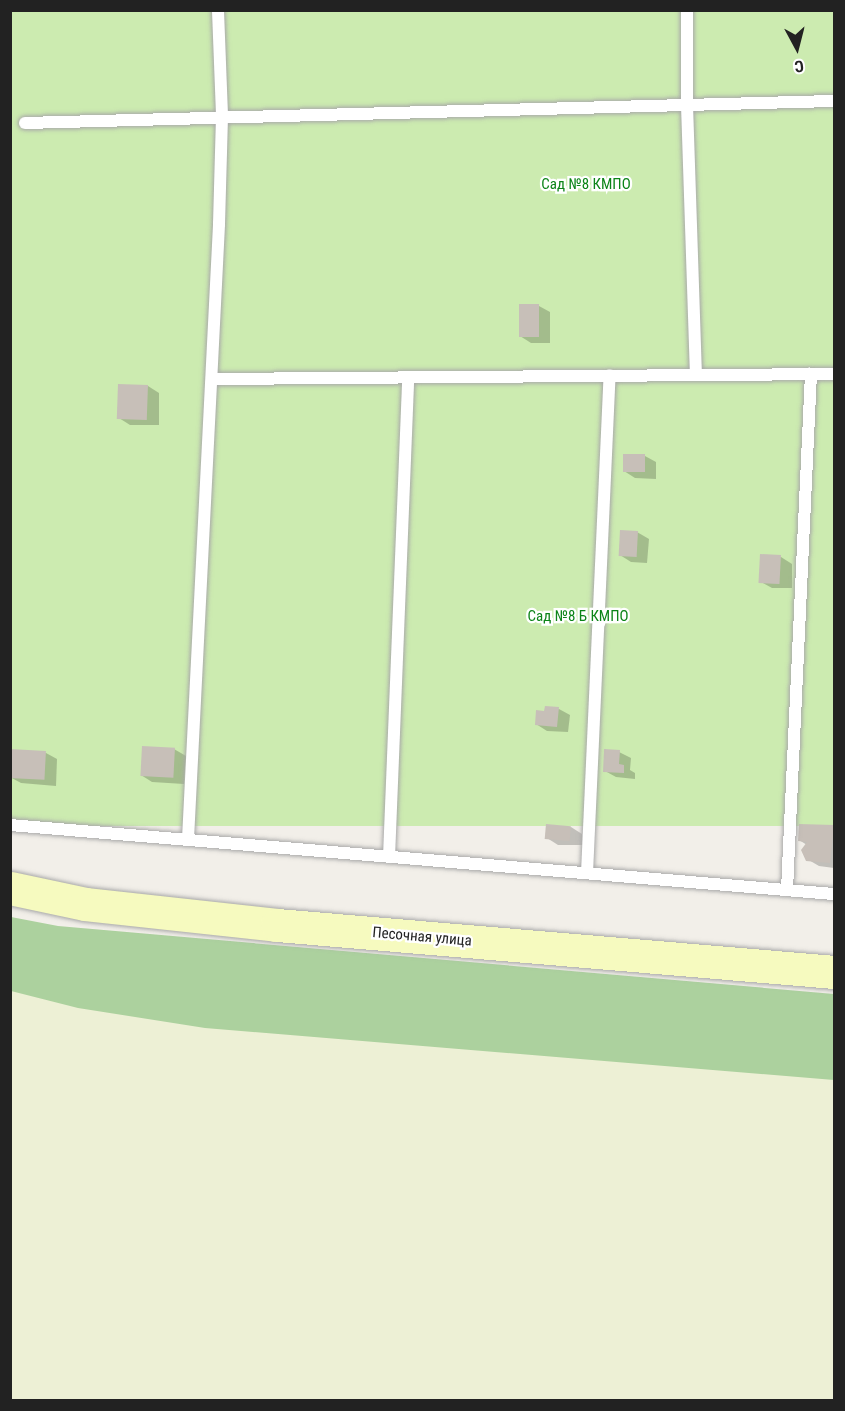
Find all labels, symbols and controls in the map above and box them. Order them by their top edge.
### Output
north arrow [767,18,827,78]
text: С [794,56,805,76]
park label: Сад №8 КМПО [541,176,631,194]
park label: Сад №8 Б КМПО [527,608,629,626]
street label: Песочная улица [372,924,472,950]

